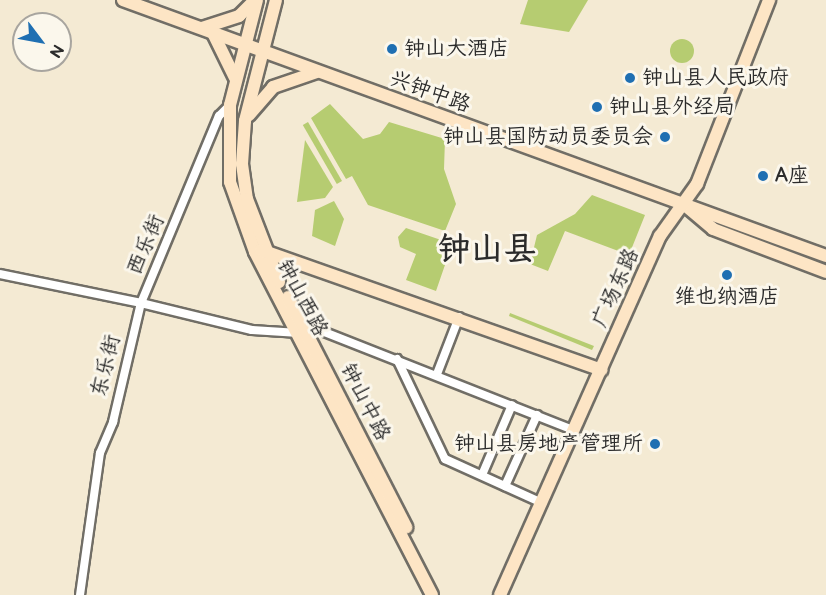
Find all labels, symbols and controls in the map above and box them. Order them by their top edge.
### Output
north arrow [12,12,72,72]
place label: 钟山大酒店 [404,36,509,62]
text: N [45,41,67,61]
marker: 钟山大酒店 [385,42,399,56]
place label: 钟山县人民政府 [642,65,789,91]
street label: 兴钟中路 [386,66,474,118]
marker: 钟山县人民政府 [623,71,637,85]
place label: 钟山县外经局 [609,94,735,120]
marker: 钟山县外经局 [590,100,604,114]
place label: 钟山县国防动员委员会 [443,124,653,150]
marker: 钟山县国防动员委员会 [658,130,672,144]
place label: A座 [775,163,809,189]
marker: A座 [756,169,770,183]
street label: 西乐街 [122,211,170,279]
district label: 钟山县 [438,230,536,270]
street label: 广场东路 [587,245,645,331]
street label: 钟山西路 [271,255,333,341]
marker: 维也纳酒店 [720,268,734,282]
place label: 维也纳酒店 [675,284,779,310]
street label: 东乐街 [86,332,126,400]
street label: 钟山中路 [335,359,395,445]
place label: 钟山县房地产管理所 [454,431,643,457]
marker: 钟山县房地产管理所 [648,437,662,451]

